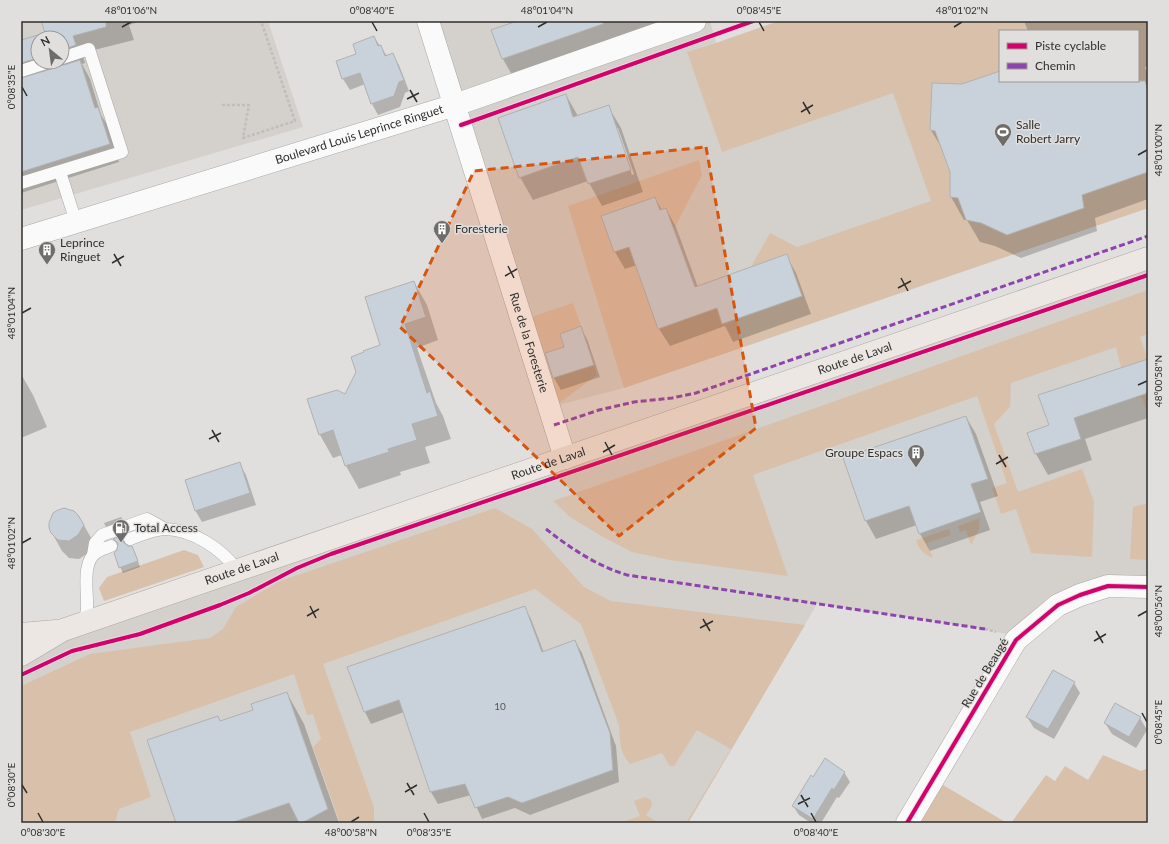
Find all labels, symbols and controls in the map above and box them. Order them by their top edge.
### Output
text: 48°01'06"N [105,4,157,16]
text: 0°08'40"E [350,4,395,16]
text: 48°01'04"N [521,4,573,16]
text: 0°08'45"E [737,4,782,16]
text: 48°01'02"N [936,4,988,16]
north arrow [30,30,70,70]
legend [999,30,1139,82]
text: N [38,33,52,49]
text: Piste cyclable [1035,38,1106,53]
text: Chemin [1035,58,1076,73]
text: 0°08'35"E [5,64,17,109]
street label: Boulevard Louis Leprince Ringuet [273,101,446,167]
place label: Salle Robert Jarry [1016,117,1081,146]
sports icon: Salle Robert Jarry [993,122,1013,147]
text: 48°01'00"N [1152,124,1164,176]
building icon: Foresterie [432,219,452,244]
place label: Foresterie [455,221,508,236]
place label: Leprince Ringuet [60,235,105,264]
building icon: Leprince Ringuet [37,240,57,265]
text: 48°01'04"N [5,287,17,339]
street label: Rue de la Foresterie [507,290,552,394]
street label: Route de Laval [816,338,894,378]
text: 48°00'58"N [1152,355,1164,407]
street label: Route de Laval [509,443,587,483]
building icon: Groupe Espacs [906,443,926,468]
place label: Groupe Espacs [825,445,903,460]
text: 48°01'02"N [5,517,17,569]
fuel station icon: Total Access [111,518,131,543]
place label: Total Access [134,520,198,535]
street label: Route de Laval [203,549,281,588]
text: 48°00'56"N [1152,585,1164,637]
street label: Rue de Beaugé [958,635,1011,710]
text: 0°08'45"E [1152,699,1164,744]
house number: 10 [494,700,506,712]
text: 0°08'30"E [5,762,17,807]
text: 0°08'30"E [21,826,66,838]
text: 48°00'58"N [325,826,377,838]
text: 0°08'35"E [407,826,452,838]
text: 0°08'40"E [794,826,839,838]

